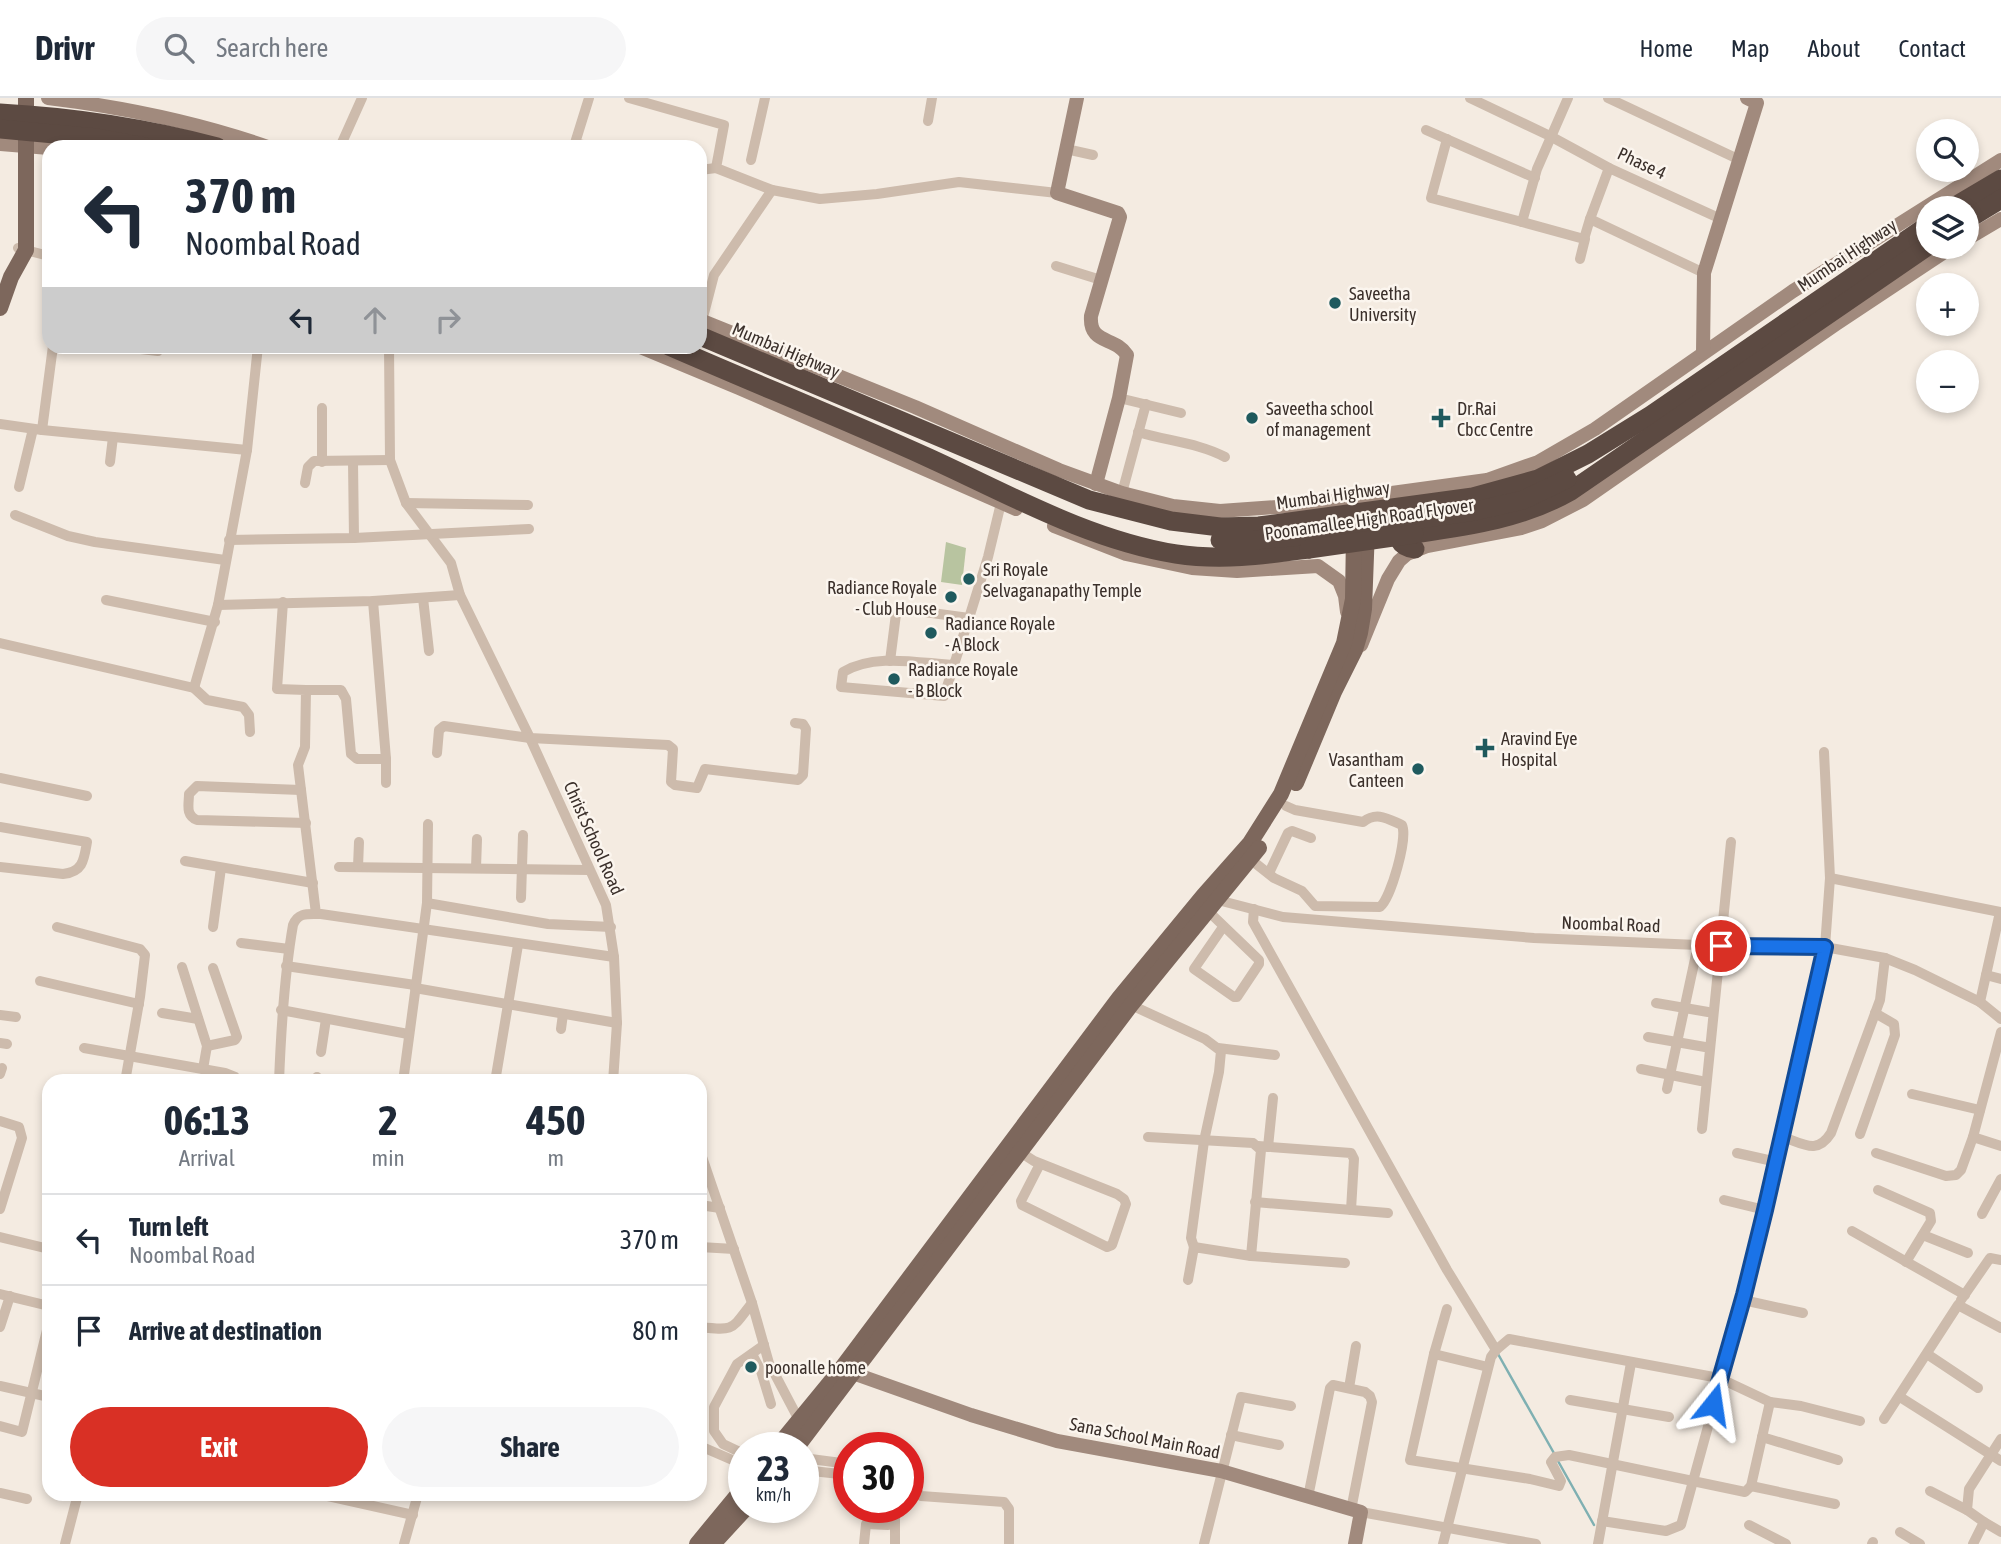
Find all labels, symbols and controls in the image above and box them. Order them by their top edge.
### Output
search box [136,17,626,80]
text: Drivr [35,29,94,67]
icon: search [160,29,198,67]
text: Search here [216,33,328,63]
text: Home [1639,35,1693,62]
text: Map [1731,35,1769,62]
text: About [1807,35,1860,62]
text: Contact [1898,35,1966,62]
map controls [1916,119,1979,413]
button: search [1916,119,1979,182]
street label: Phase 4 [1614,143,1670,183]
text: 370 m [185,167,296,223]
icon: left [70,168,161,259]
button: layers [1916,196,1979,259]
street label: Mumbai Highway [1794,214,1900,296]
text: Noombal Road [185,225,361,262]
button: + [1916,273,1979,336]
place label: Saveetha University [1349,283,1416,325]
marker: Saveetha University [1327,295,1343,311]
icon: left [283,301,321,339]
icon: ahead [356,301,394,339]
icon: right [429,301,467,339]
street label: Mumbai Highway [729,318,843,382]
button: − [1916,350,1979,413]
place label: Saveetha school of management [1266,398,1374,440]
place label: Dr.Rai Cbcc Centre [1457,398,1533,440]
marker: Dr.Rai Cbcc Centre [1431,408,1451,428]
marker: Saveetha school of management [1244,410,1260,426]
street label: Mumbai Highway [1275,477,1391,513]
street label: Poonamallee High Road Flyover [1263,494,1475,544]
place label: Sri Royale Selvaganapathy Temple [983,559,1142,601]
marker: Sri Royale Selvaganapathy Temple [961,571,977,587]
place label: Radiance Royale - Club House [827,577,937,619]
marker: Radiance Royale - Club House [943,589,959,605]
place label: Radiance Royale - A Block [945,613,1055,655]
marker: Radiance Royale - A Block [923,625,939,641]
place label: Radiance Royale - B Block [908,659,1018,701]
marker: Radiance Royale - B Block [886,671,902,687]
place label: Aravind Eye Hospital [1501,728,1578,770]
marker: Aravind Eye Hospital [1475,738,1495,758]
place label: Vasantham Canteen [1329,749,1404,791]
marker: Vasantham Canteen [1410,761,1426,777]
street label: Christ School Road [560,778,628,898]
street label: Noombal Road [1561,912,1661,936]
pin [1691,916,1751,976]
icon: arrive [1702,927,1740,965]
text: 06:13 [164,1096,250,1144]
text: 2 [378,1096,398,1144]
text: 450 [526,1096,585,1144]
text: Arrival [179,1145,235,1171]
text: min [372,1145,405,1171]
text: m [548,1145,564,1171]
text: Turn left [129,1212,209,1242]
icon: left [70,1221,108,1259]
text: 370 m [620,1225,679,1255]
text: Noombal Road [129,1242,256,1268]
icon: arrive [70,1312,108,1350]
text: Arrive at destination [129,1316,322,1346]
text: 80 m [632,1316,679,1346]
place label: poonalle home [765,1357,866,1378]
marker: poonalle home [743,1359,759,1375]
position arrow [1676,1367,1750,1441]
button: Exit [70,1407,368,1487]
button: Share [382,1407,679,1487]
street label: Sana School Main Road [1068,1413,1222,1463]
speed limit sign: 30 [833,1432,924,1523]
text: 23 [757,1448,790,1488]
text: km/h [756,1484,791,1505]

